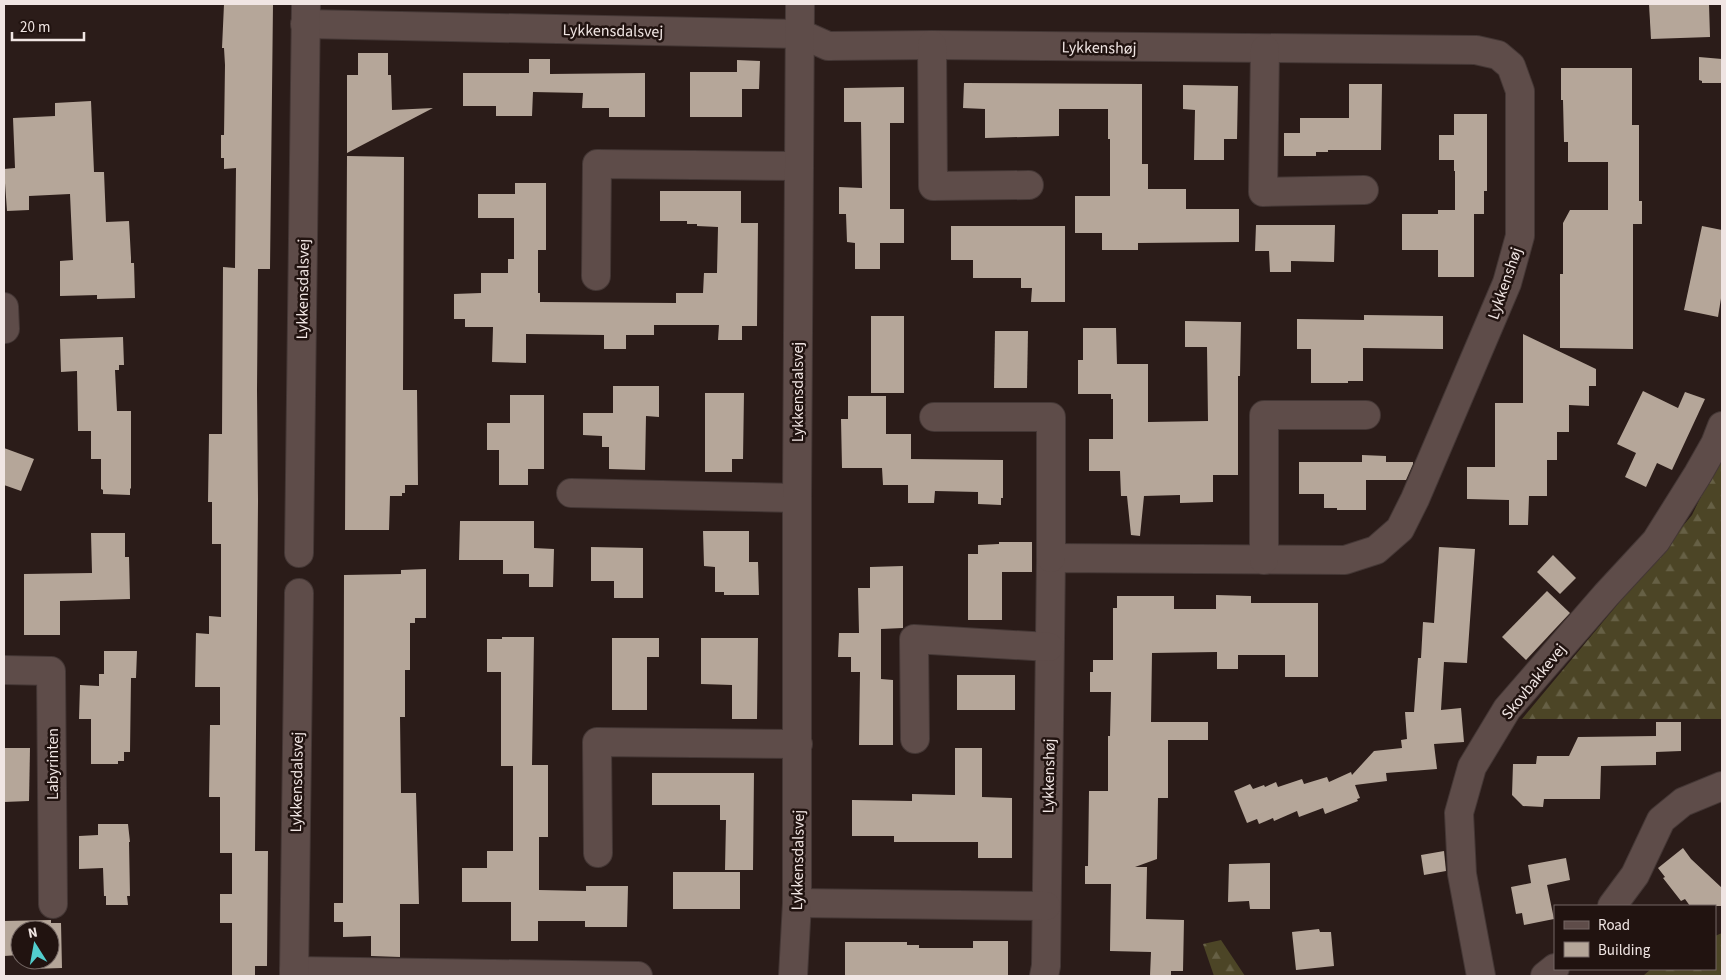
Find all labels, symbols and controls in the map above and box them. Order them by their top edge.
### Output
scale bar [12,10,85,42]
text: 20 m [20,17,50,38]
street label: Lykkensdalsvej [562,19,663,43]
street label: Lykkenshøj [1061,36,1137,60]
street label: Lykkensdalsvej [291,239,315,340]
street label: Lykkenshøj [1482,244,1528,322]
street label: Lykkensdalsvej [787,342,809,442]
street label: Skovbakkevej [1496,639,1571,724]
street label: Labyrinten [42,728,64,800]
street label: Lykkensdalsvej [285,732,309,833]
street label: Lykkenshøj [1037,738,1061,814]
street label: Lykkensdalsvej [786,810,810,911]
legend [1554,905,1716,970]
text: Road [1598,915,1630,936]
north arrow [10,920,60,970]
text: N [26,923,39,944]
text: Building [1598,940,1651,961]

